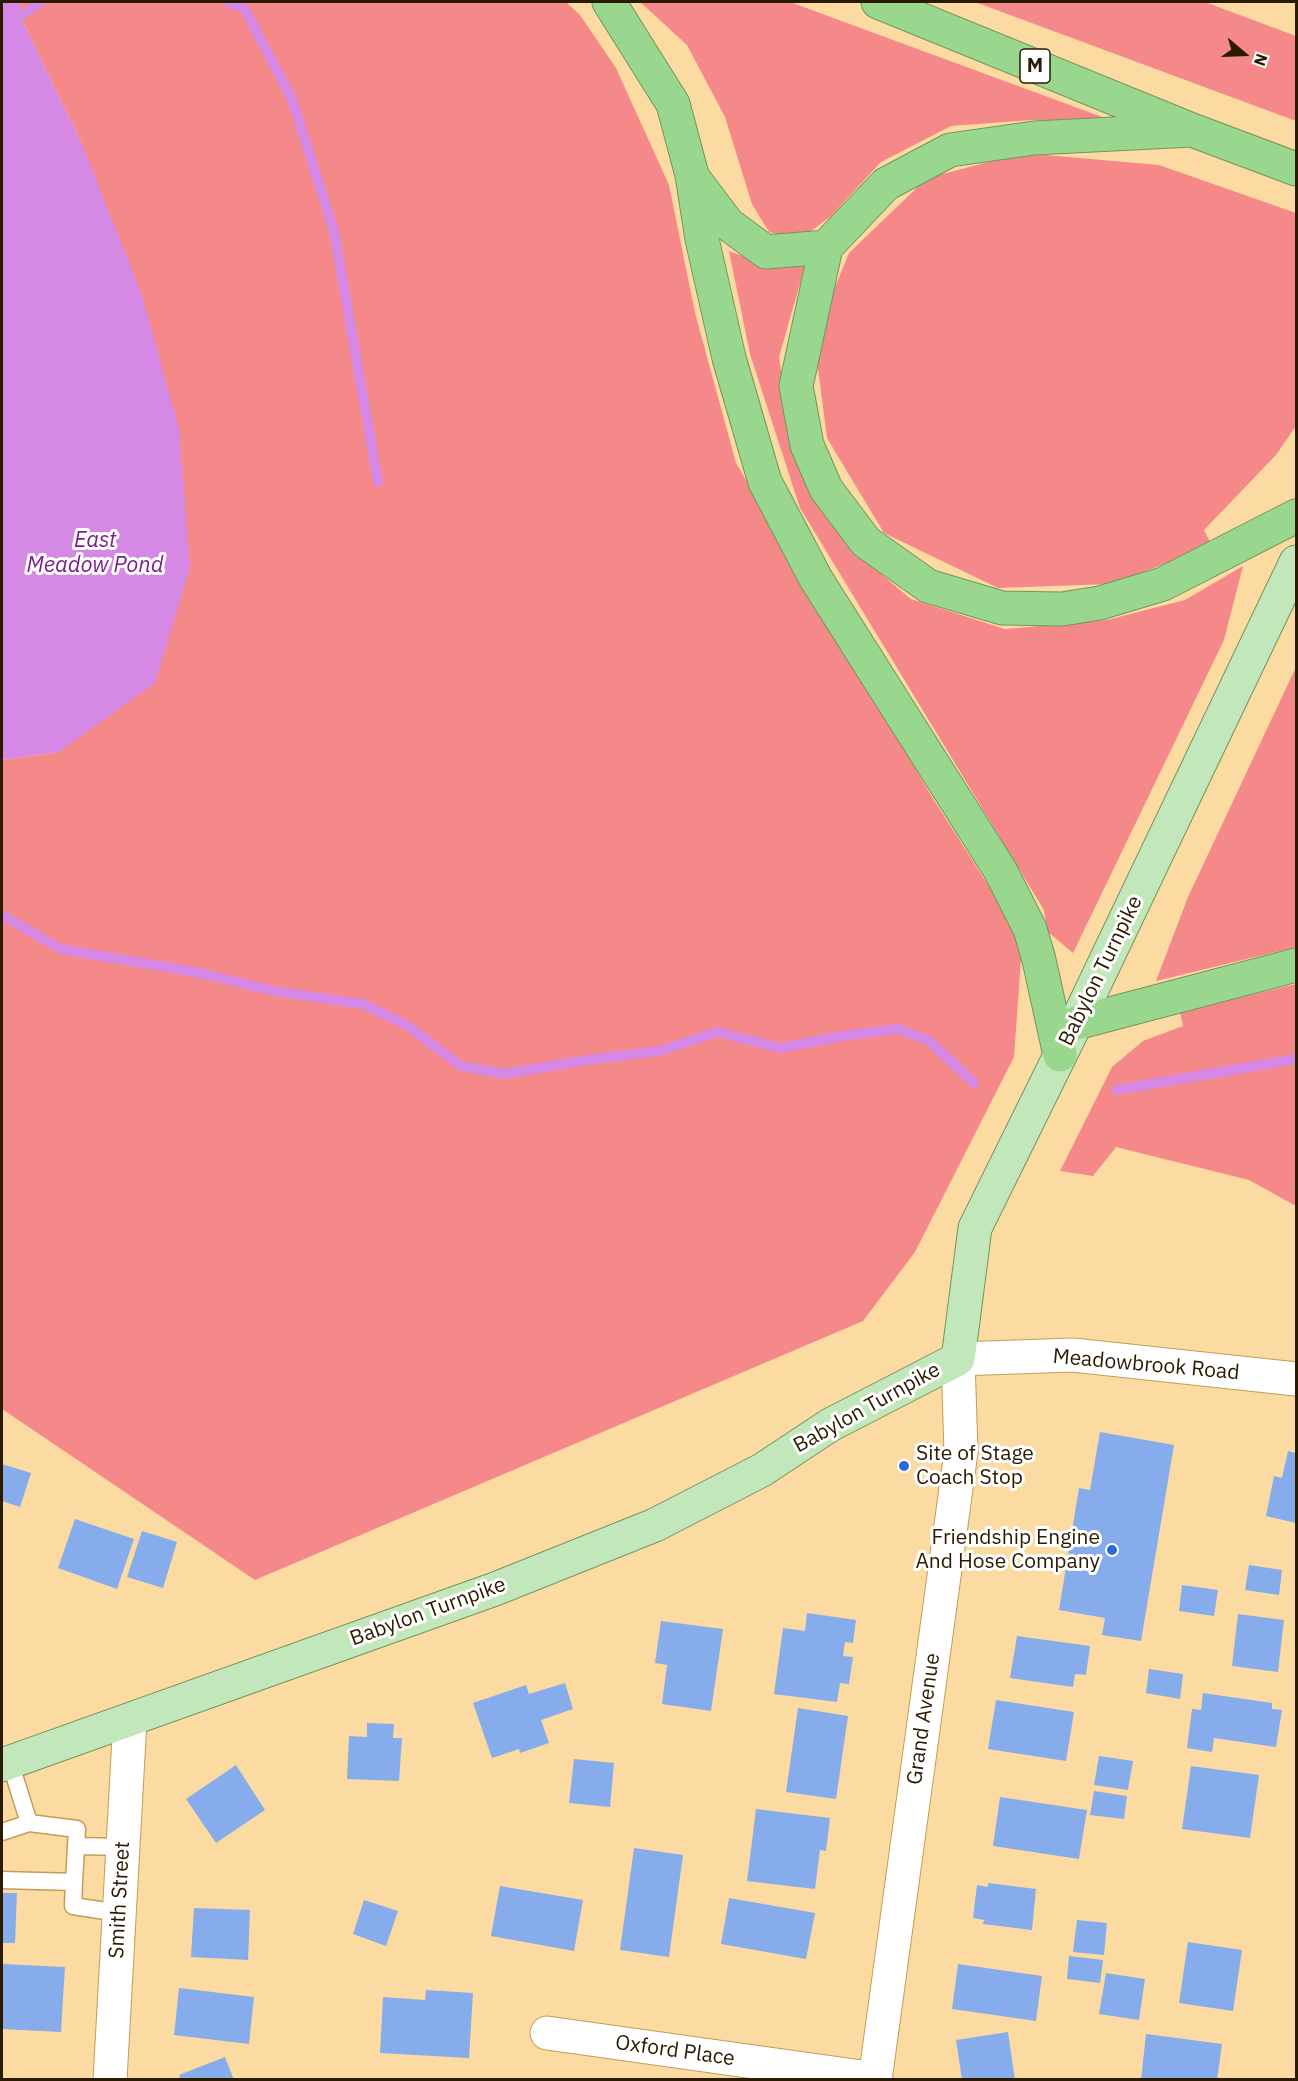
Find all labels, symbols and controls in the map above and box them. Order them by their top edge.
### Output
north arrow [1214,24,1274,84]
road number: M [1020,49,1050,83]
text: N [1250,51,1272,69]
water label: East Meadow Pond [26,528,164,580]
street label: Babylon Turnpike [1054,892,1148,1050]
street label: Meadowbrook Road [1052,1344,1240,1386]
street label: Babylon Turnpike [789,1357,945,1459]
place label: Site of Stage Coach Stop [916,1441,1034,1491]
marker: Site of Stage Coach Stop [897,1459,911,1473]
place label: Friendship Engine And Hose Company [915,1525,1100,1575]
marker: Friendship Engine And Hose Company [1105,1543,1119,1557]
street label: Babylon Turnpike [347,1572,509,1652]
street label: Grand Avenue [902,1652,946,1786]
street label: Smith Street [104,1841,136,1959]
street label: Oxford Place [614,2030,736,2072]

